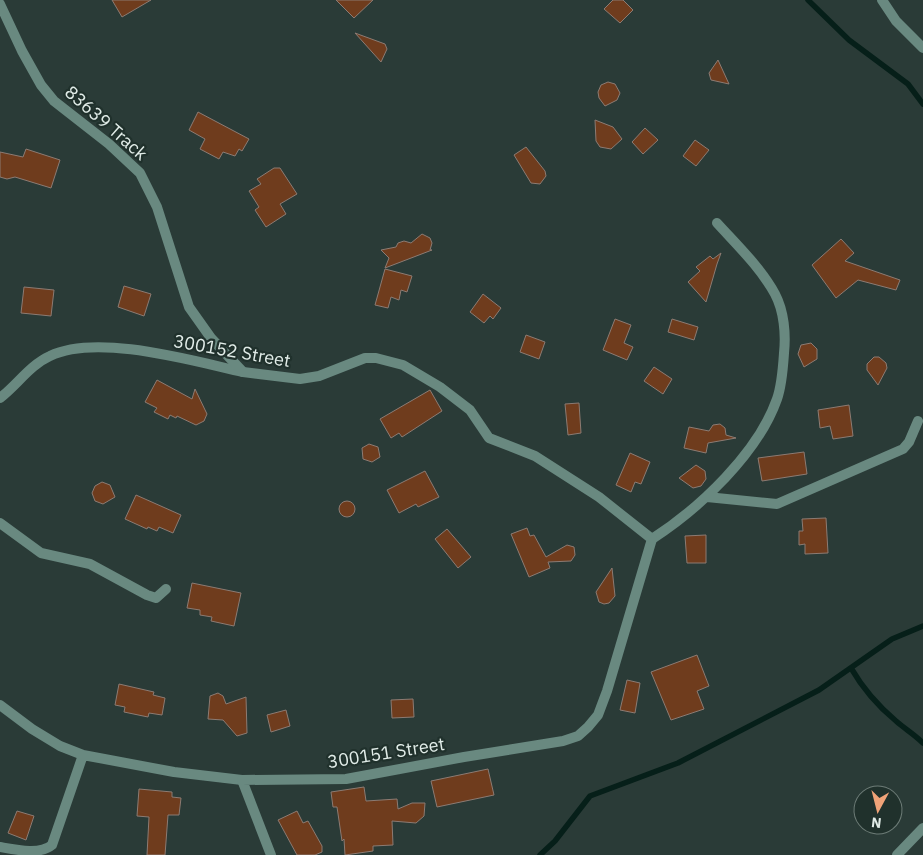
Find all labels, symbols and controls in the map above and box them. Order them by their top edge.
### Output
street label: 83639 Track [60,80,153,165]
street label: 300152 Street [172,329,292,372]
street label: 300151 Street [326,732,446,773]
north arrow [853,785,903,835]
text: N [870,813,883,832]

